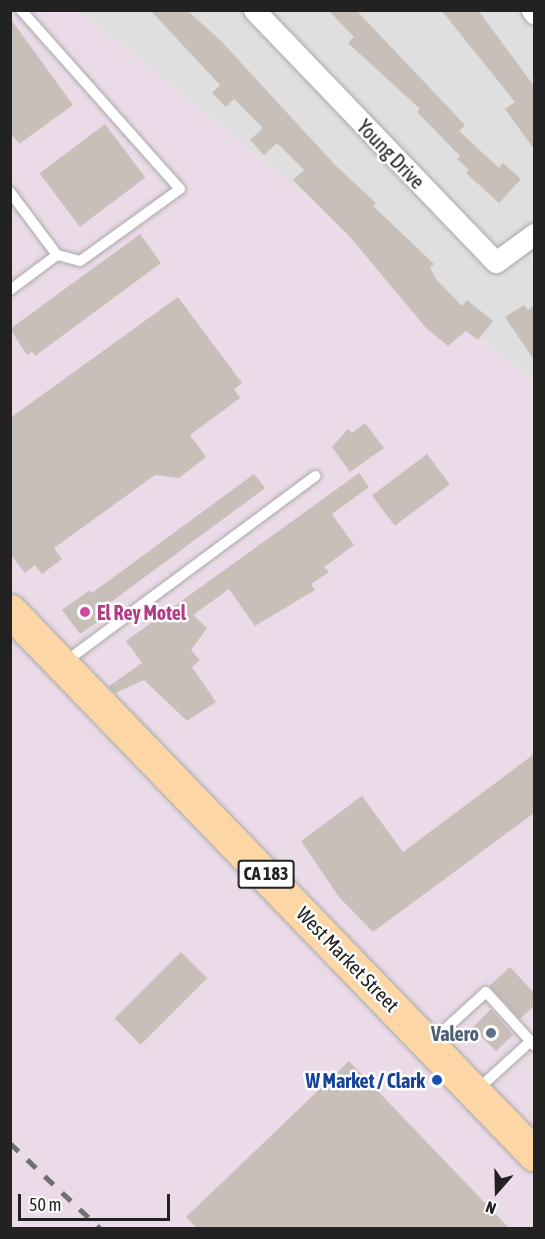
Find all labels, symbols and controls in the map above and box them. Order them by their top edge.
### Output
street label: Young Drive [352,115,430,193]
place label: El Rey Motel [97,600,186,624]
marker: El Rey Motel [78,605,92,619]
road number: CA 183 [238,859,294,889]
street label: West Market Street [292,901,404,1017]
place label: Valero [431,1021,479,1045]
marker: Valero [484,1026,498,1040]
place label: W Market / Clark [305,1068,425,1092]
marker: W Market / Clark [430,1073,444,1087]
north arrow [467,1161,527,1221]
scale bar [21,1182,172,1220]
text: 50 m [29,1194,61,1215]
text: N [483,1198,498,1218]

